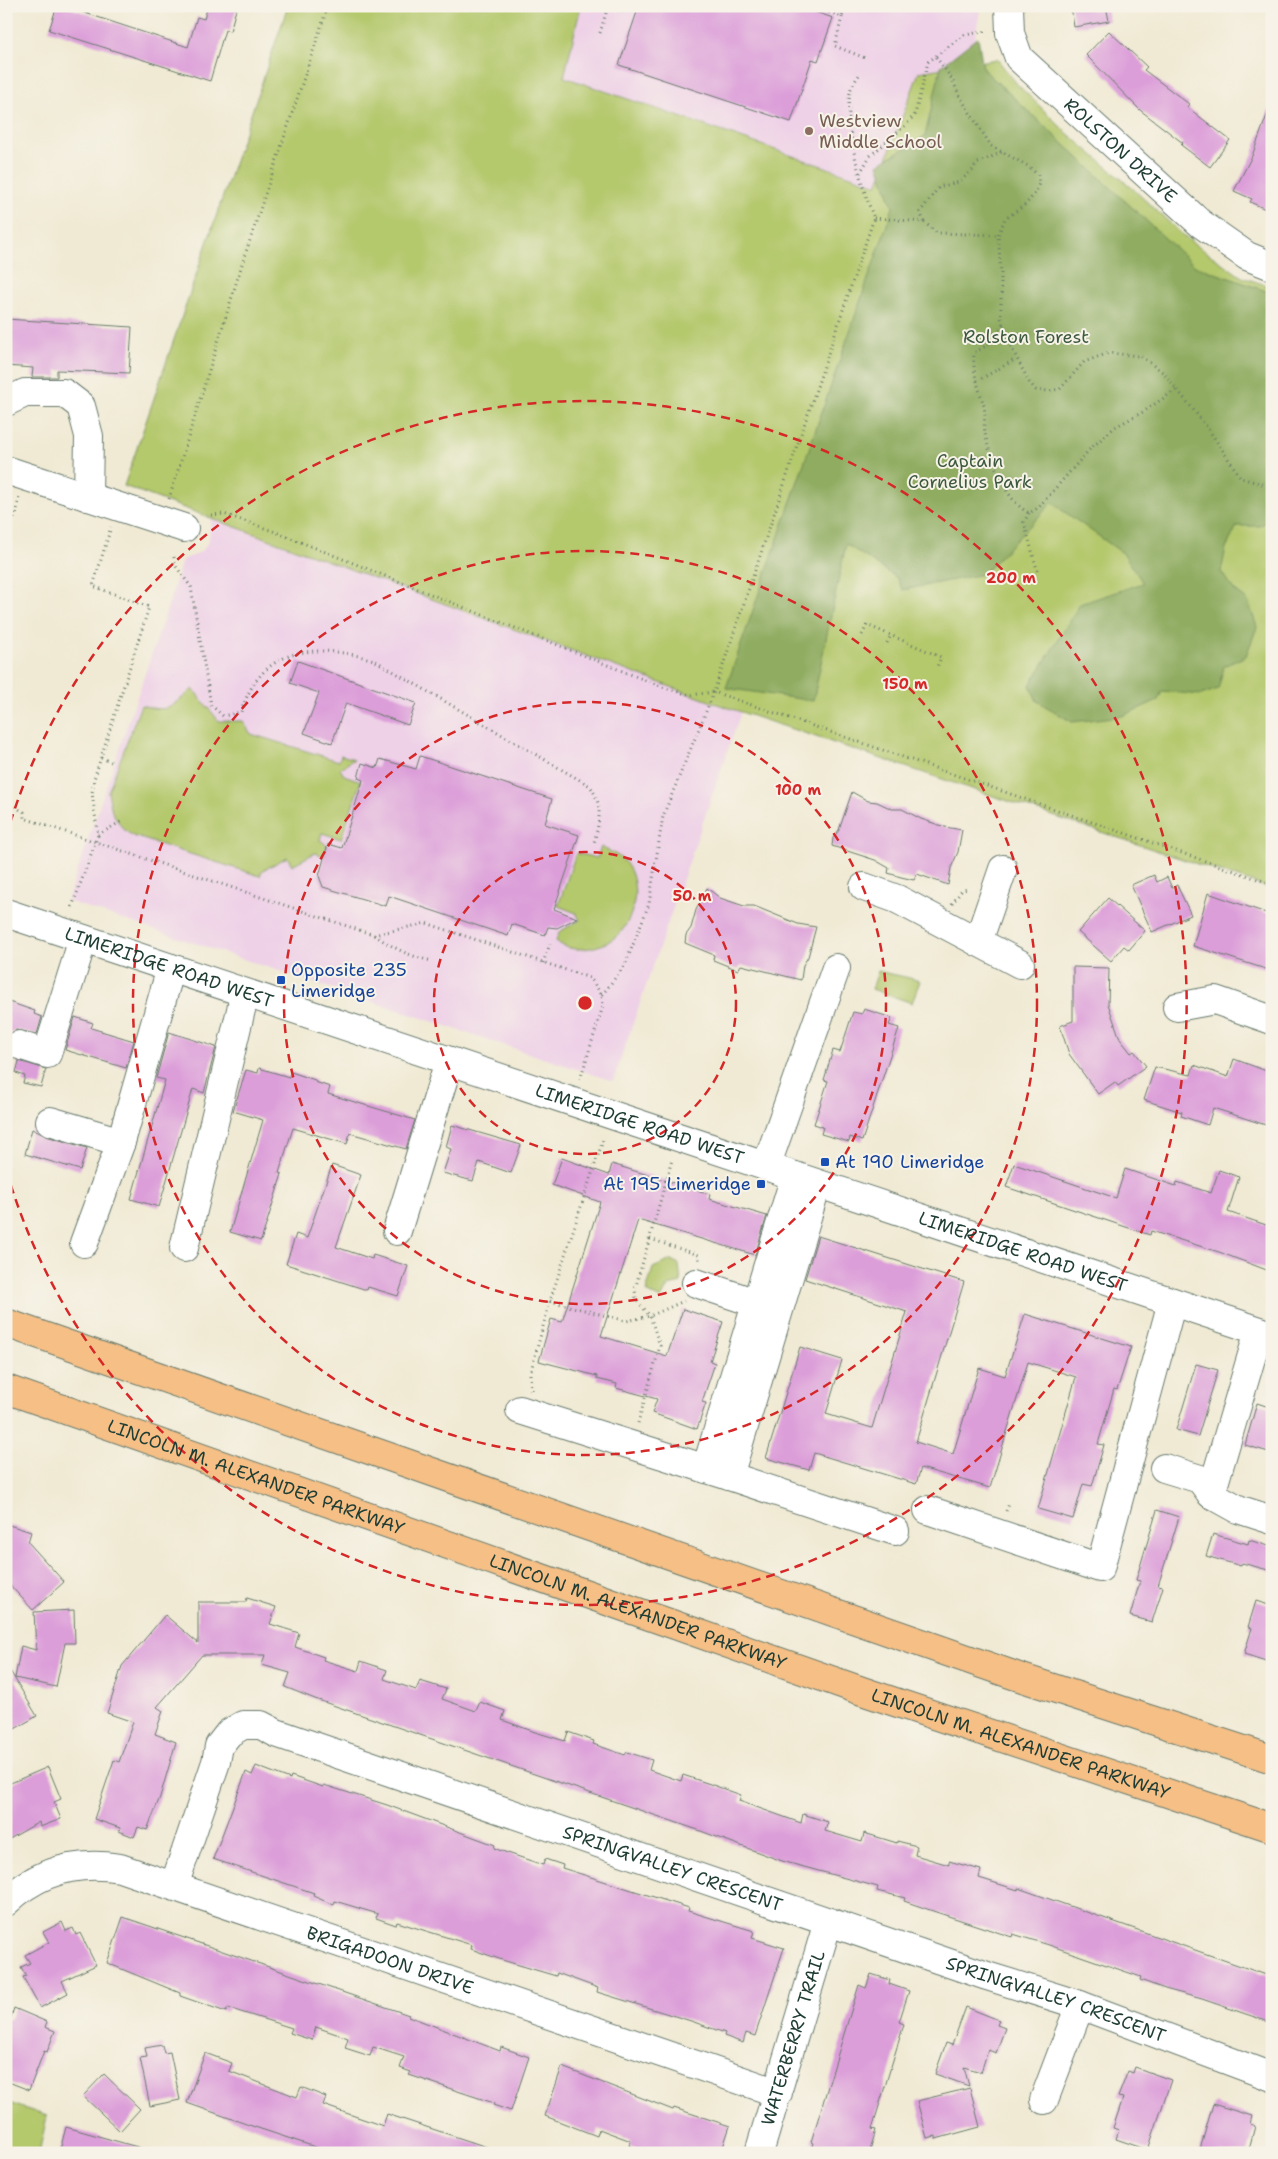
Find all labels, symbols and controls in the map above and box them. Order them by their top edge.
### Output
street label: ROLSTON DRIVE [1059,93,1182,208]
place label: Westview Middle School [819,109,943,154]
marker: Westview Middle School [803,125,815,137]
park label: Rolston Forest [963,325,1089,349]
park label: Captain Cornelius Park [908,449,1032,494]
text: 200 m [986,568,1036,588]
text: 150 m [882,674,928,694]
text: 100 m [775,780,821,800]
text: 50 m [673,886,712,906]
street label: LIMERIDGE ROAD WEST [62,921,277,1013]
place label: Opposite 235 Limeridge [291,958,407,1003]
marker: Opposite 235 Limeridge [275,974,287,986]
centre of rings [576,994,594,1012]
street label: LIMERIDGE ROAD WEST [532,1078,747,1170]
place label: At 190 Limeridge [835,1150,985,1174]
marker: At 190 Limeridge [819,1156,831,1168]
place label: At 195 Limeridge [603,1172,751,1196]
marker: At 195 Limeridge [755,1178,767,1190]
street label: LIMERIDGE ROAD WEST [915,1206,1131,1298]
street label: LINCOLN M. ALEXANDER PARKWAY [104,1414,408,1541]
street label: LINCOLN M. ALEXANDER PARKWAY [486,1548,790,1675]
street label: LINCOLN M. ALEXANDER PARKWAY [868,1683,1173,1805]
street label: SPRINGVALLEY CRESCENT [560,1820,786,1917]
street label: BRIGADOON DRIVE [303,1921,477,2000]
street label: WATERBERRY TRAIL [756,1948,831,2128]
street label: SPRINGVALLEY CRESCENT [943,1951,1169,2048]

